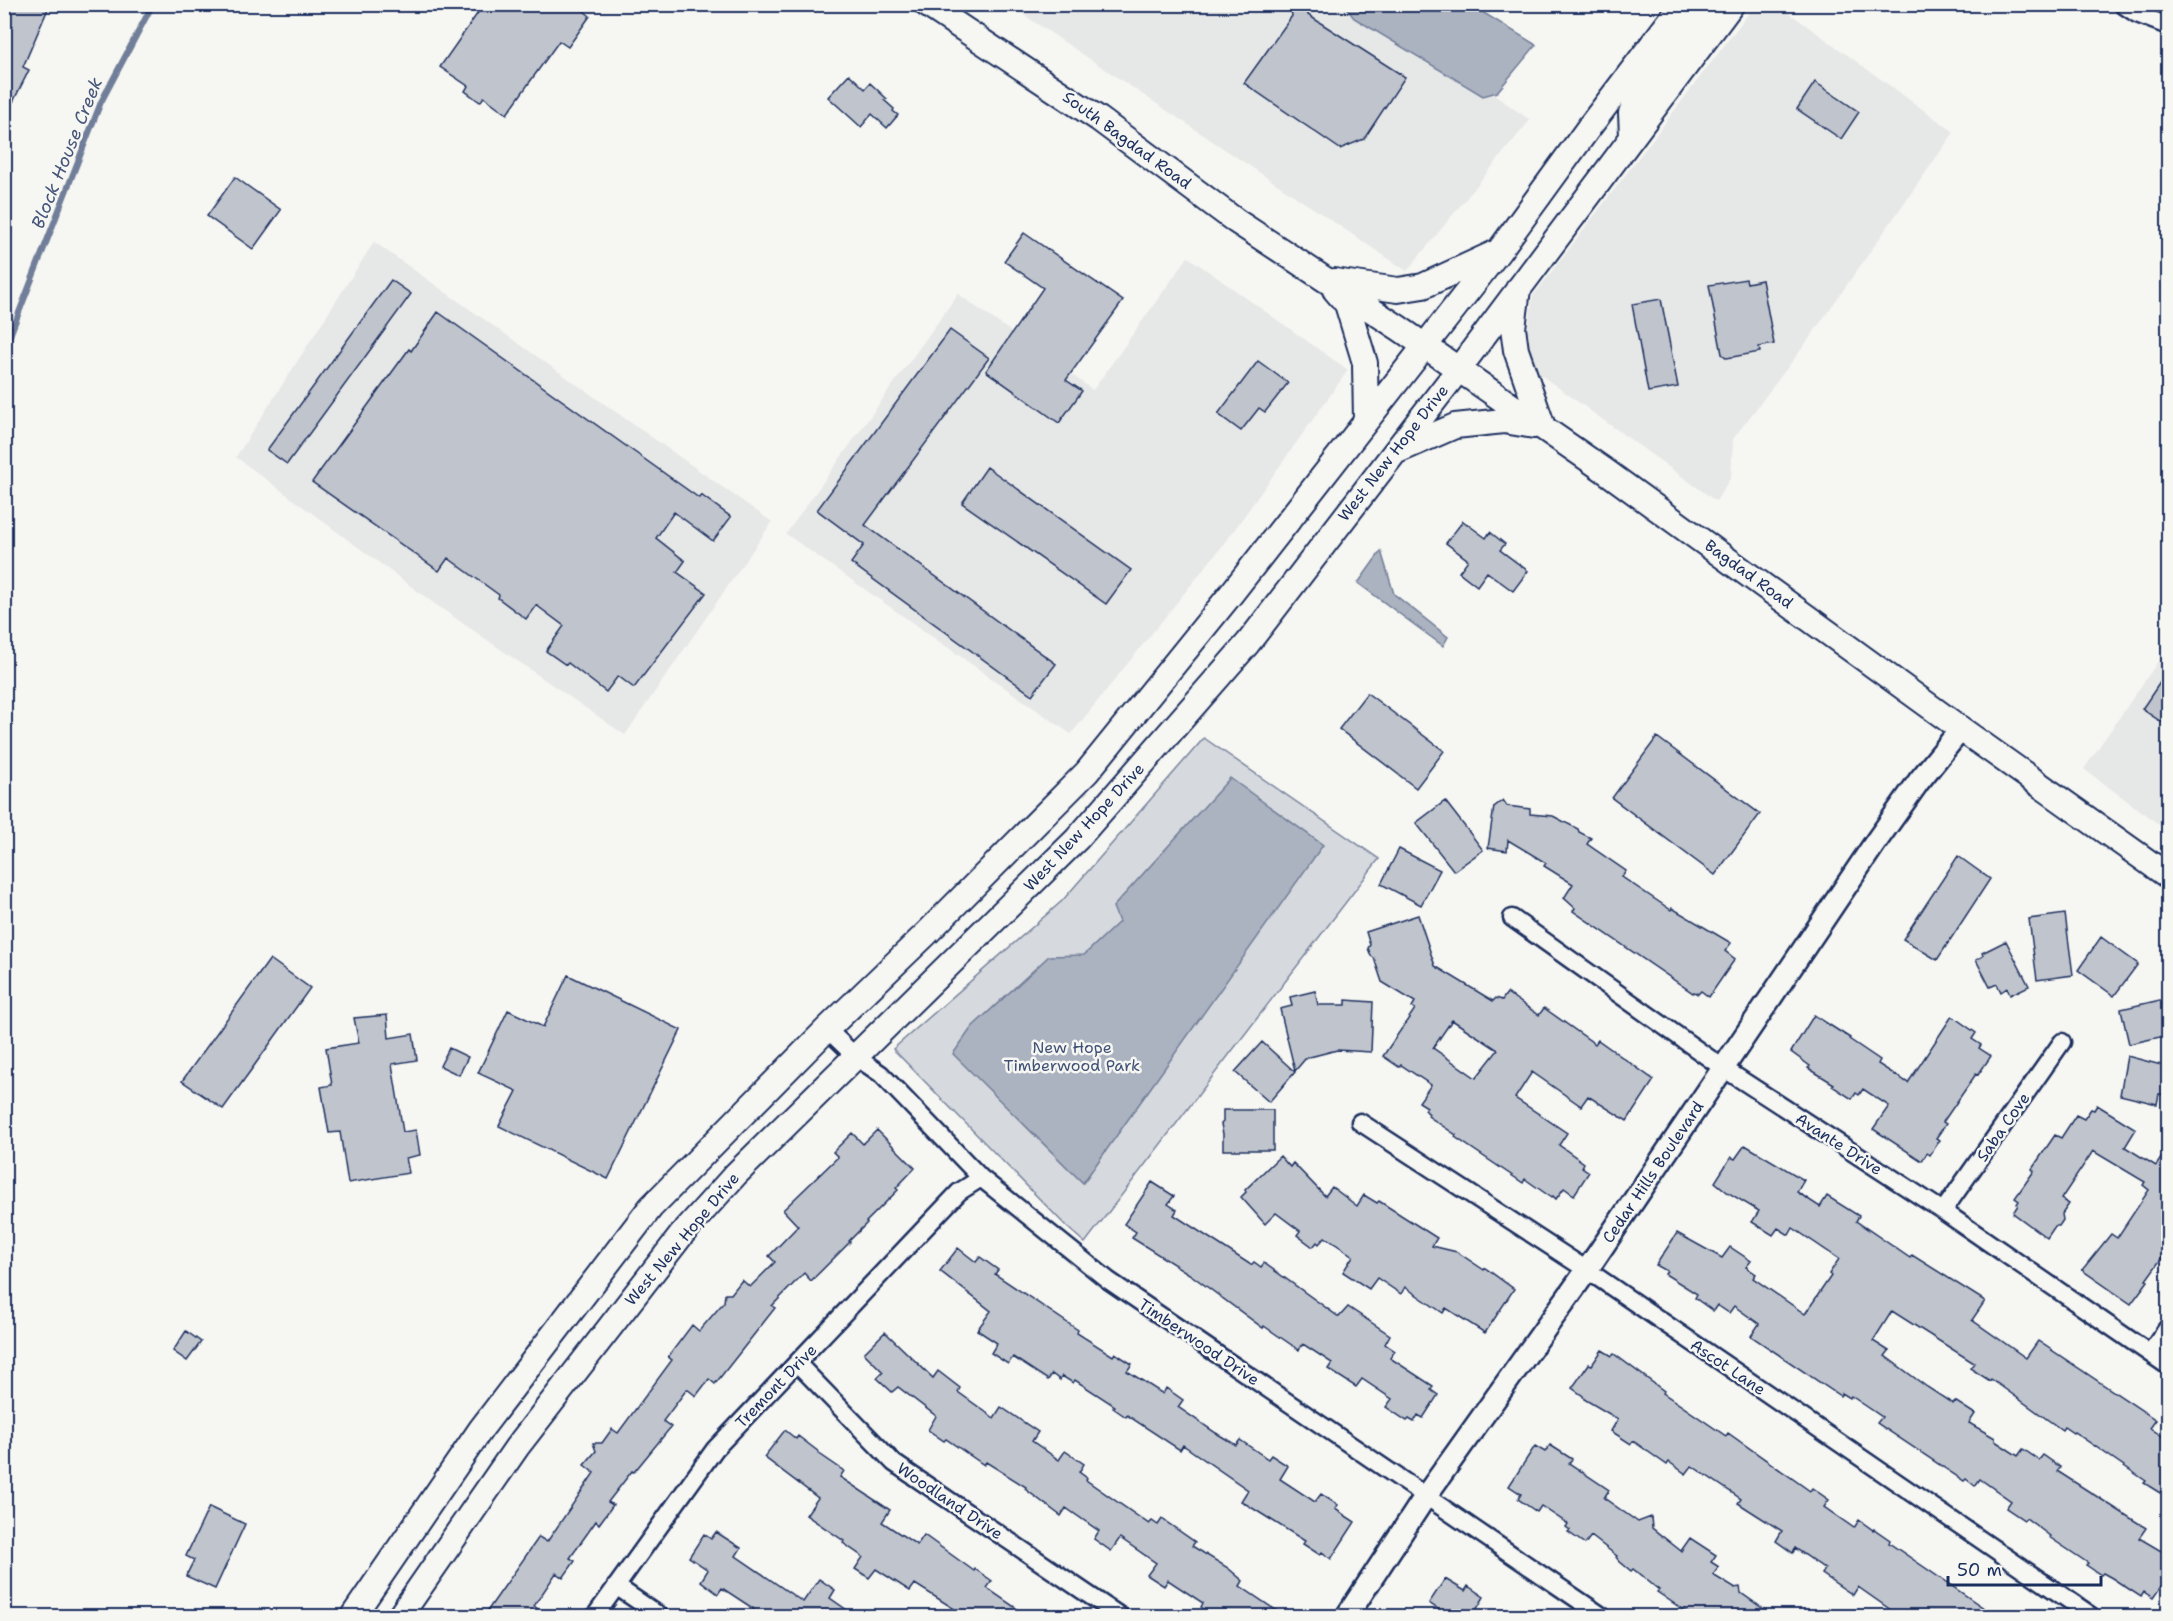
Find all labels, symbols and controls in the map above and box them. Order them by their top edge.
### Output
water label: Block House Creek [26,73,109,232]
street label: South Bagdad Road [1058,86,1196,194]
street label: West New Hope Drive [1333,380,1453,526]
street label: Bagdad Road [1701,535,1797,613]
street label: West New Hope Drive [1019,758,1149,896]
park label: New Hope Timberwood Park [1004,1037,1140,1076]
street label: Saba Cove [1972,1088,2034,1166]
street label: Cedar Hills Boulevard [1598,1097,1708,1247]
street label: Avante Drive [1792,1108,1886,1180]
street label: West New Hope Drive [620,1168,744,1310]
street label: Timberwood Drive [1135,1294,1263,1390]
street label: Ascot Lane [1686,1334,1770,1400]
street label: Tremont Drive [731,1340,821,1432]
street label: Woodland Drive [893,1458,1007,1544]
scale bar [1948,1549,2101,1587]
text: 50 m [1957,1558,2002,1582]

